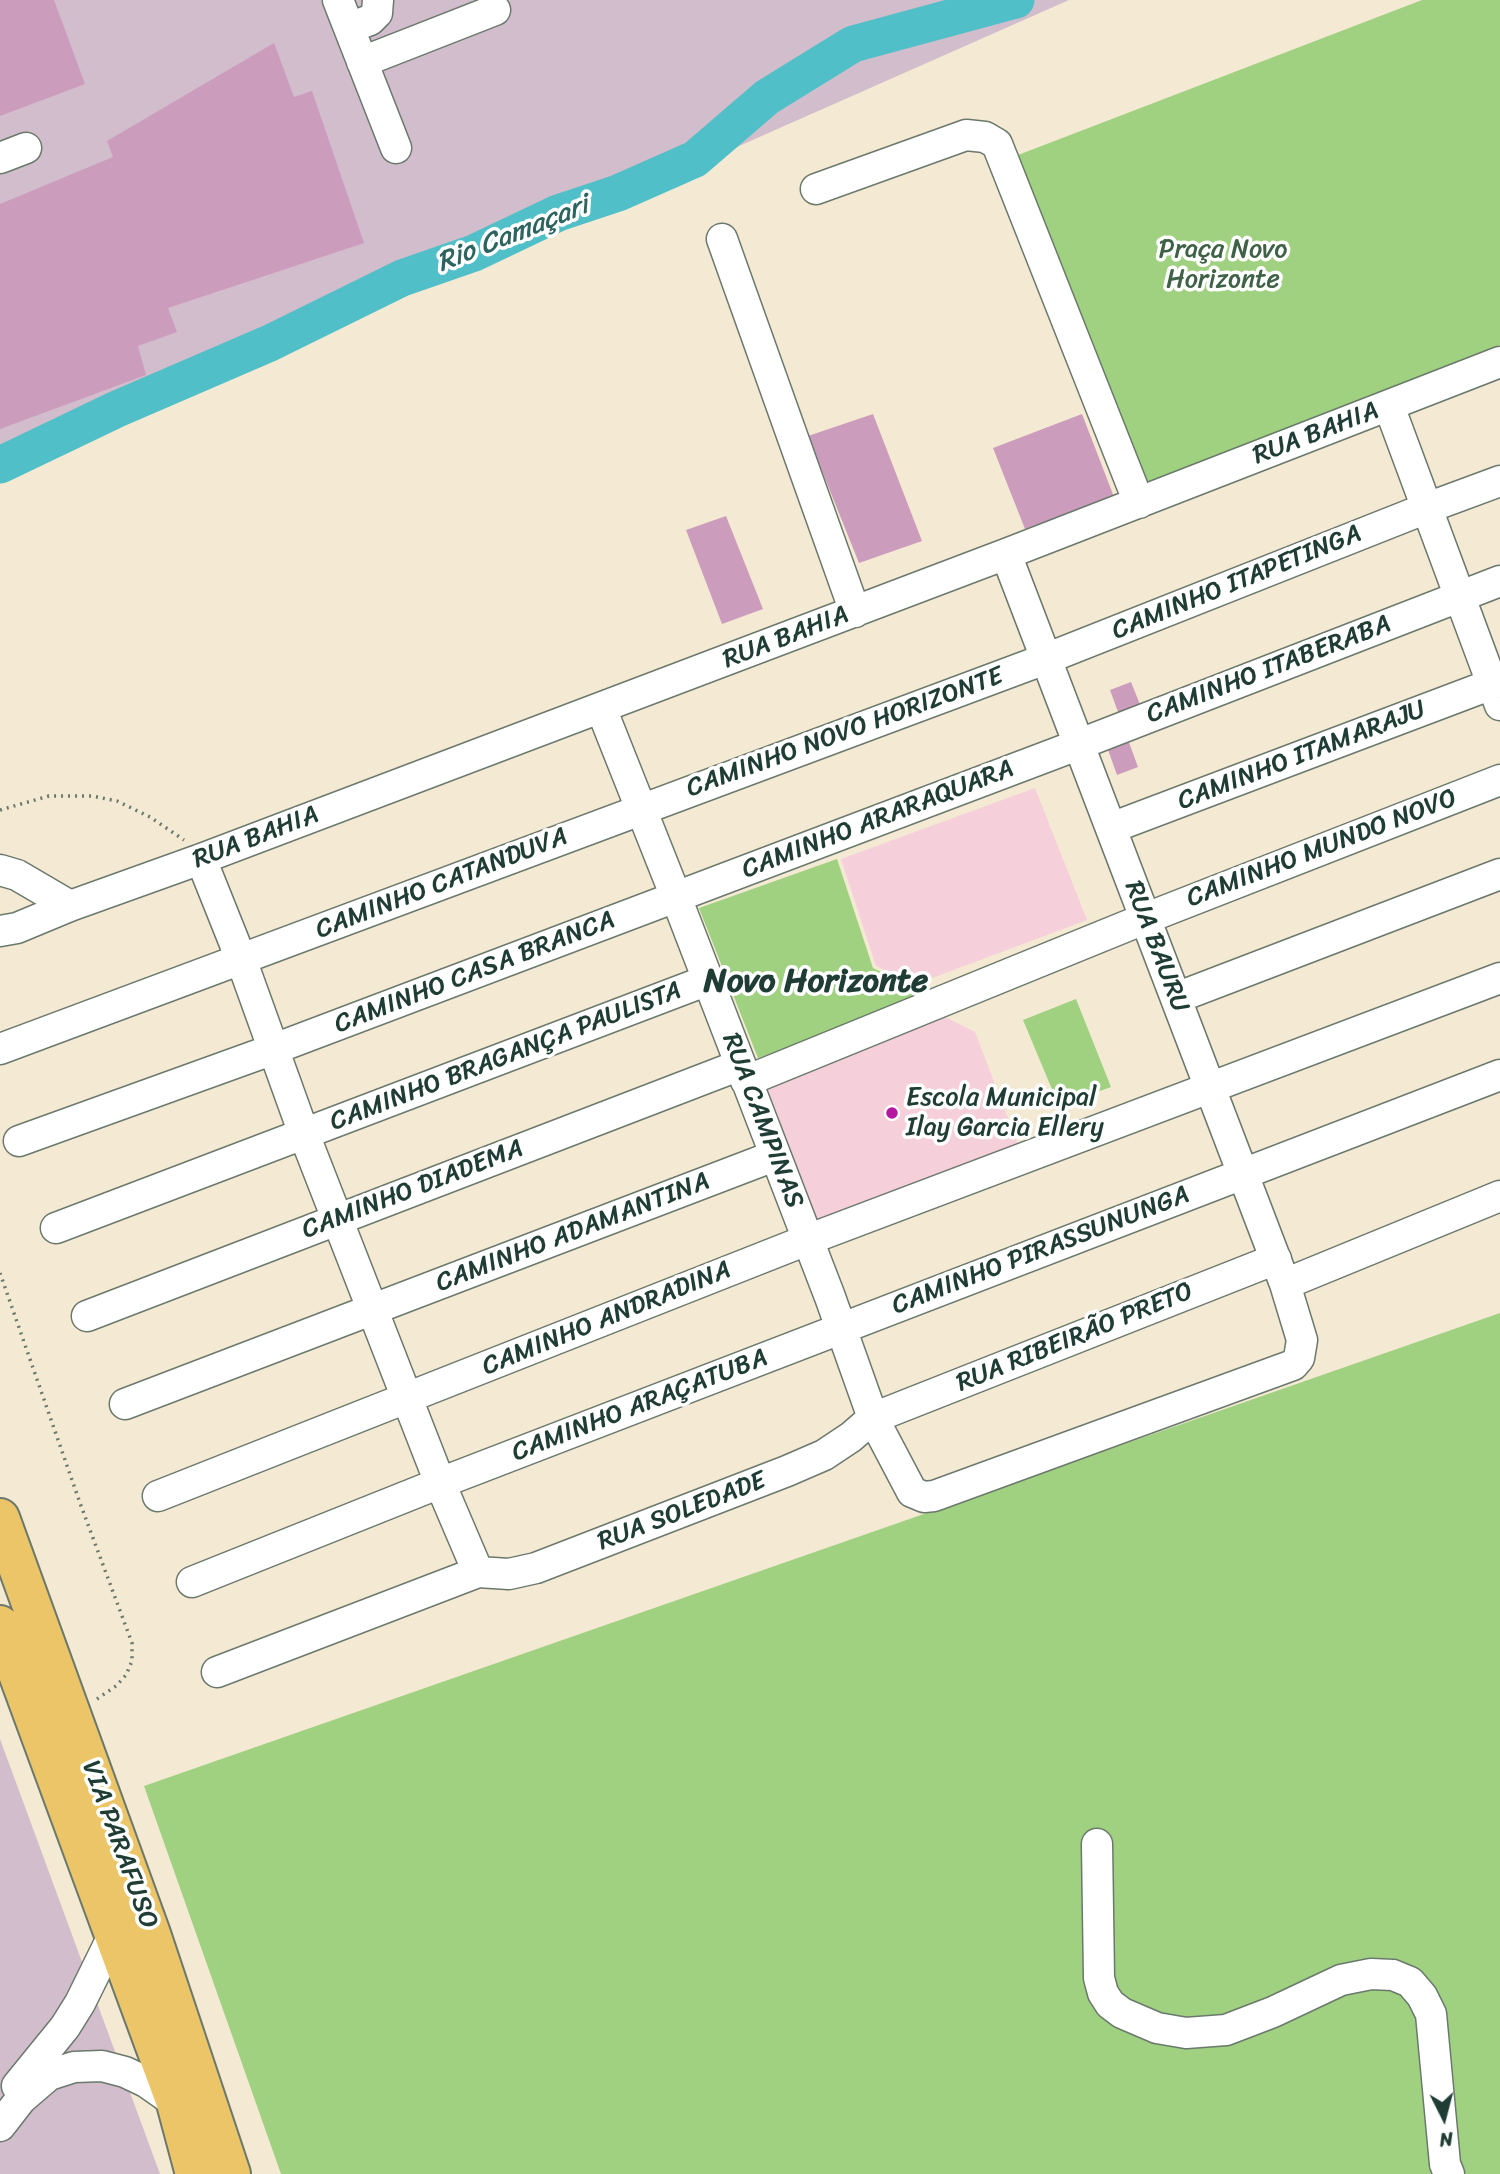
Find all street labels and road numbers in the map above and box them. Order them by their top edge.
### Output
street label: RUA BAHIA [1249,396,1383,472]
street label: CAMINHO ITAPETINGA [1108,519,1366,647]
street label: RUA BAHIA [719,600,853,676]
street label: CAMINHO ITABERABA [1142,609,1396,731]
street label: CAMINHO NOVO HORIZONTE [682,661,1008,805]
street label: CAMINHO ITAMARAJU [1174,694,1430,818]
street label: CAMINHO ARARAQUARA [738,754,1018,886]
street label: CAMINHO MUNDO NOVO [1183,783,1461,915]
street label: RUA BAHIA [189,800,323,876]
street label: CAMINHO CATANDUVA [312,822,572,946]
street label: RUA BAURU [1117,877,1195,1017]
street label: CAMINHO CASA BRANCA [330,905,620,1041]
street label: CAMINHO BRAGANÇA PAULISTA [326,975,686,1139]
street label: RUA CAMPINAS [714,1029,810,1213]
street label: CAMINHO DIADEMA [298,1133,528,1247]
street label: CAMINHO ADAMANTINA [432,1166,714,1300]
street label: CAMINHO PIRASSUNUNGA [888,1180,1194,1322]
street label: CAMINHO ANDRADINA [478,1255,736,1383]
street label: RUA RIBEIRÃO PRETO [952,1276,1198,1400]
street label: CAMINHO ARAÇATUBA [508,1343,772,1469]
street label: RUA SOLEDADE [594,1466,770,1558]
street label: VIA PARAFUSO [74,1757,164,1933]

